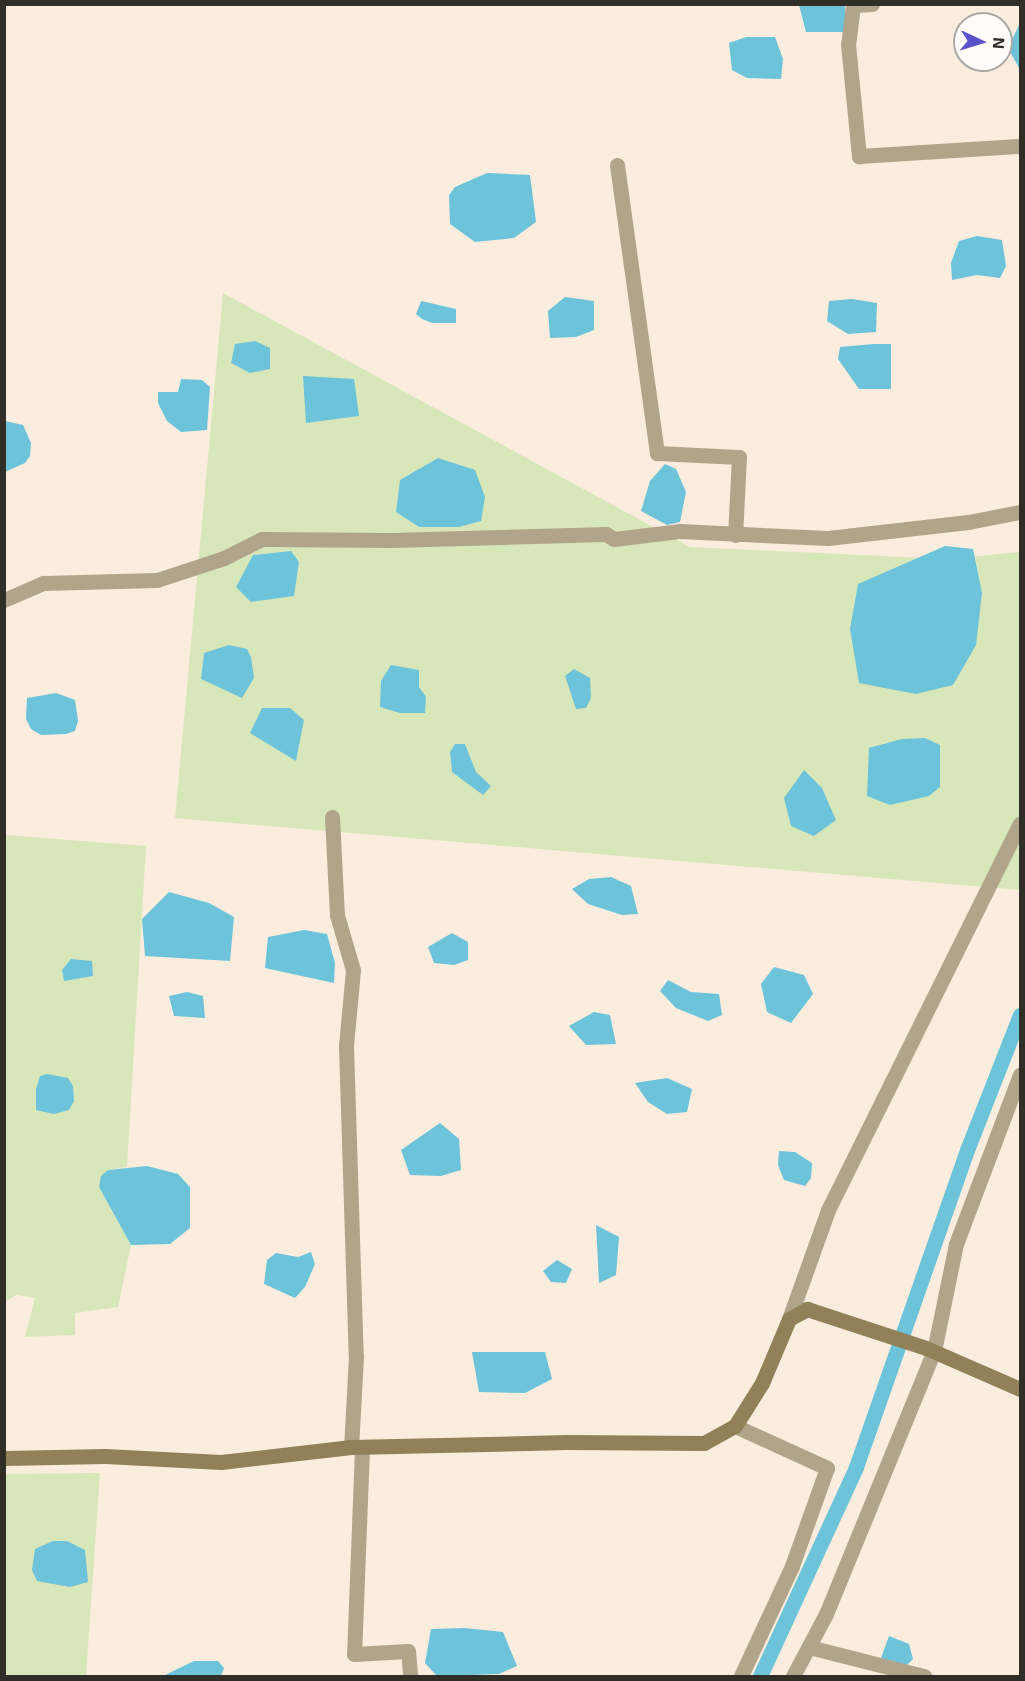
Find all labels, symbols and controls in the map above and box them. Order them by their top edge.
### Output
north arrow [953,12,1013,72]
text: N [990,37,1009,50]

